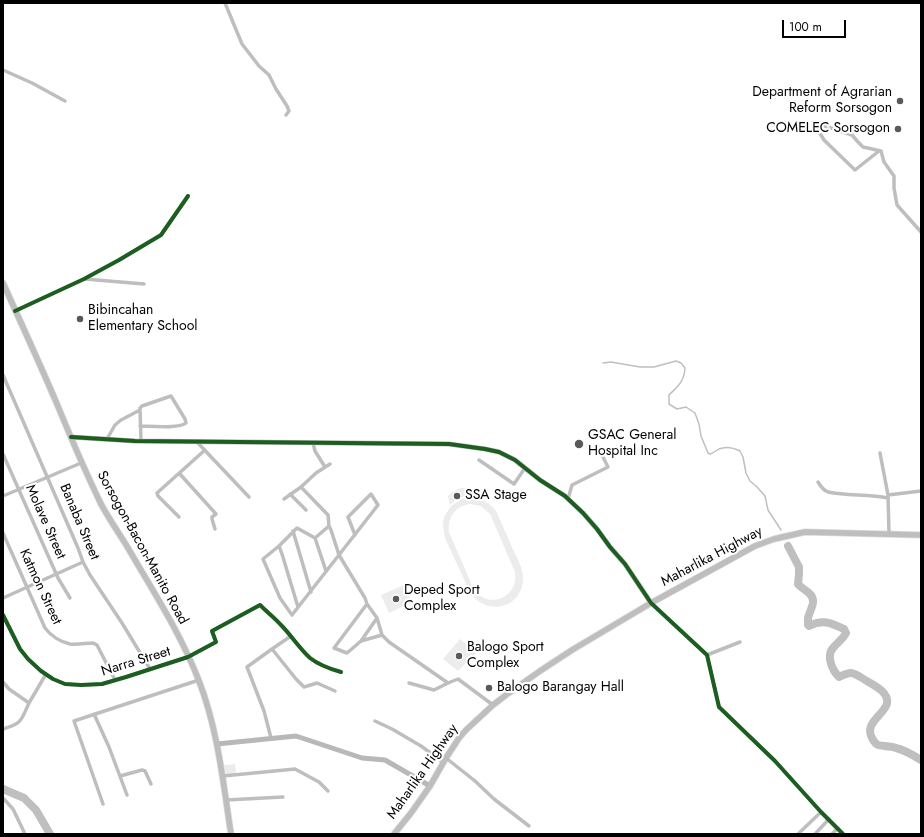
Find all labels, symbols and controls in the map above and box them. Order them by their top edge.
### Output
scale bar [784,12,848,38]
text: 100 m [789,18,822,36]
place label: Department of Agrarian Reform Sorsogon [752,85,892,118]
marker: Department of Agrarian Reform Sorsogon [895,96,905,106]
place label: COMELEC Sorsogon [766,121,890,137]
marker: COMELEC Sorsogon [893,124,903,134]
place label: Bibincahan Elementary School [88,303,198,336]
marker: Bibincahan Elementary School [75,314,85,324]
place label: GSAC General Hospital Inc [588,428,677,460]
marker: GSAC General Hospital Inc [573,438,585,450]
street label: Sorsogon-Bacon-Manito Road [93,468,191,628]
street label: Banaba Street [55,481,103,563]
street label: Molave Street [21,482,69,562]
place label: SSA Stage [465,488,527,504]
marker: SSA Stage [452,491,462,501]
street label: Maharlika Highway [659,523,765,591]
street label: Katmon Street [15,547,65,627]
place label: Deped Sport Complex [404,583,480,616]
marker: Deped Sport Complex [391,594,401,604]
place label: Balogo Sport Complex [467,640,544,672]
street label: Narra Street [99,644,173,680]
marker: Balogo Sport Complex [454,651,464,661]
place label: Balogo Barangay Hall [497,680,624,696]
marker: Balogo Barangay Hall [484,683,494,693]
street label: Maharlika Highway [384,721,462,823]

